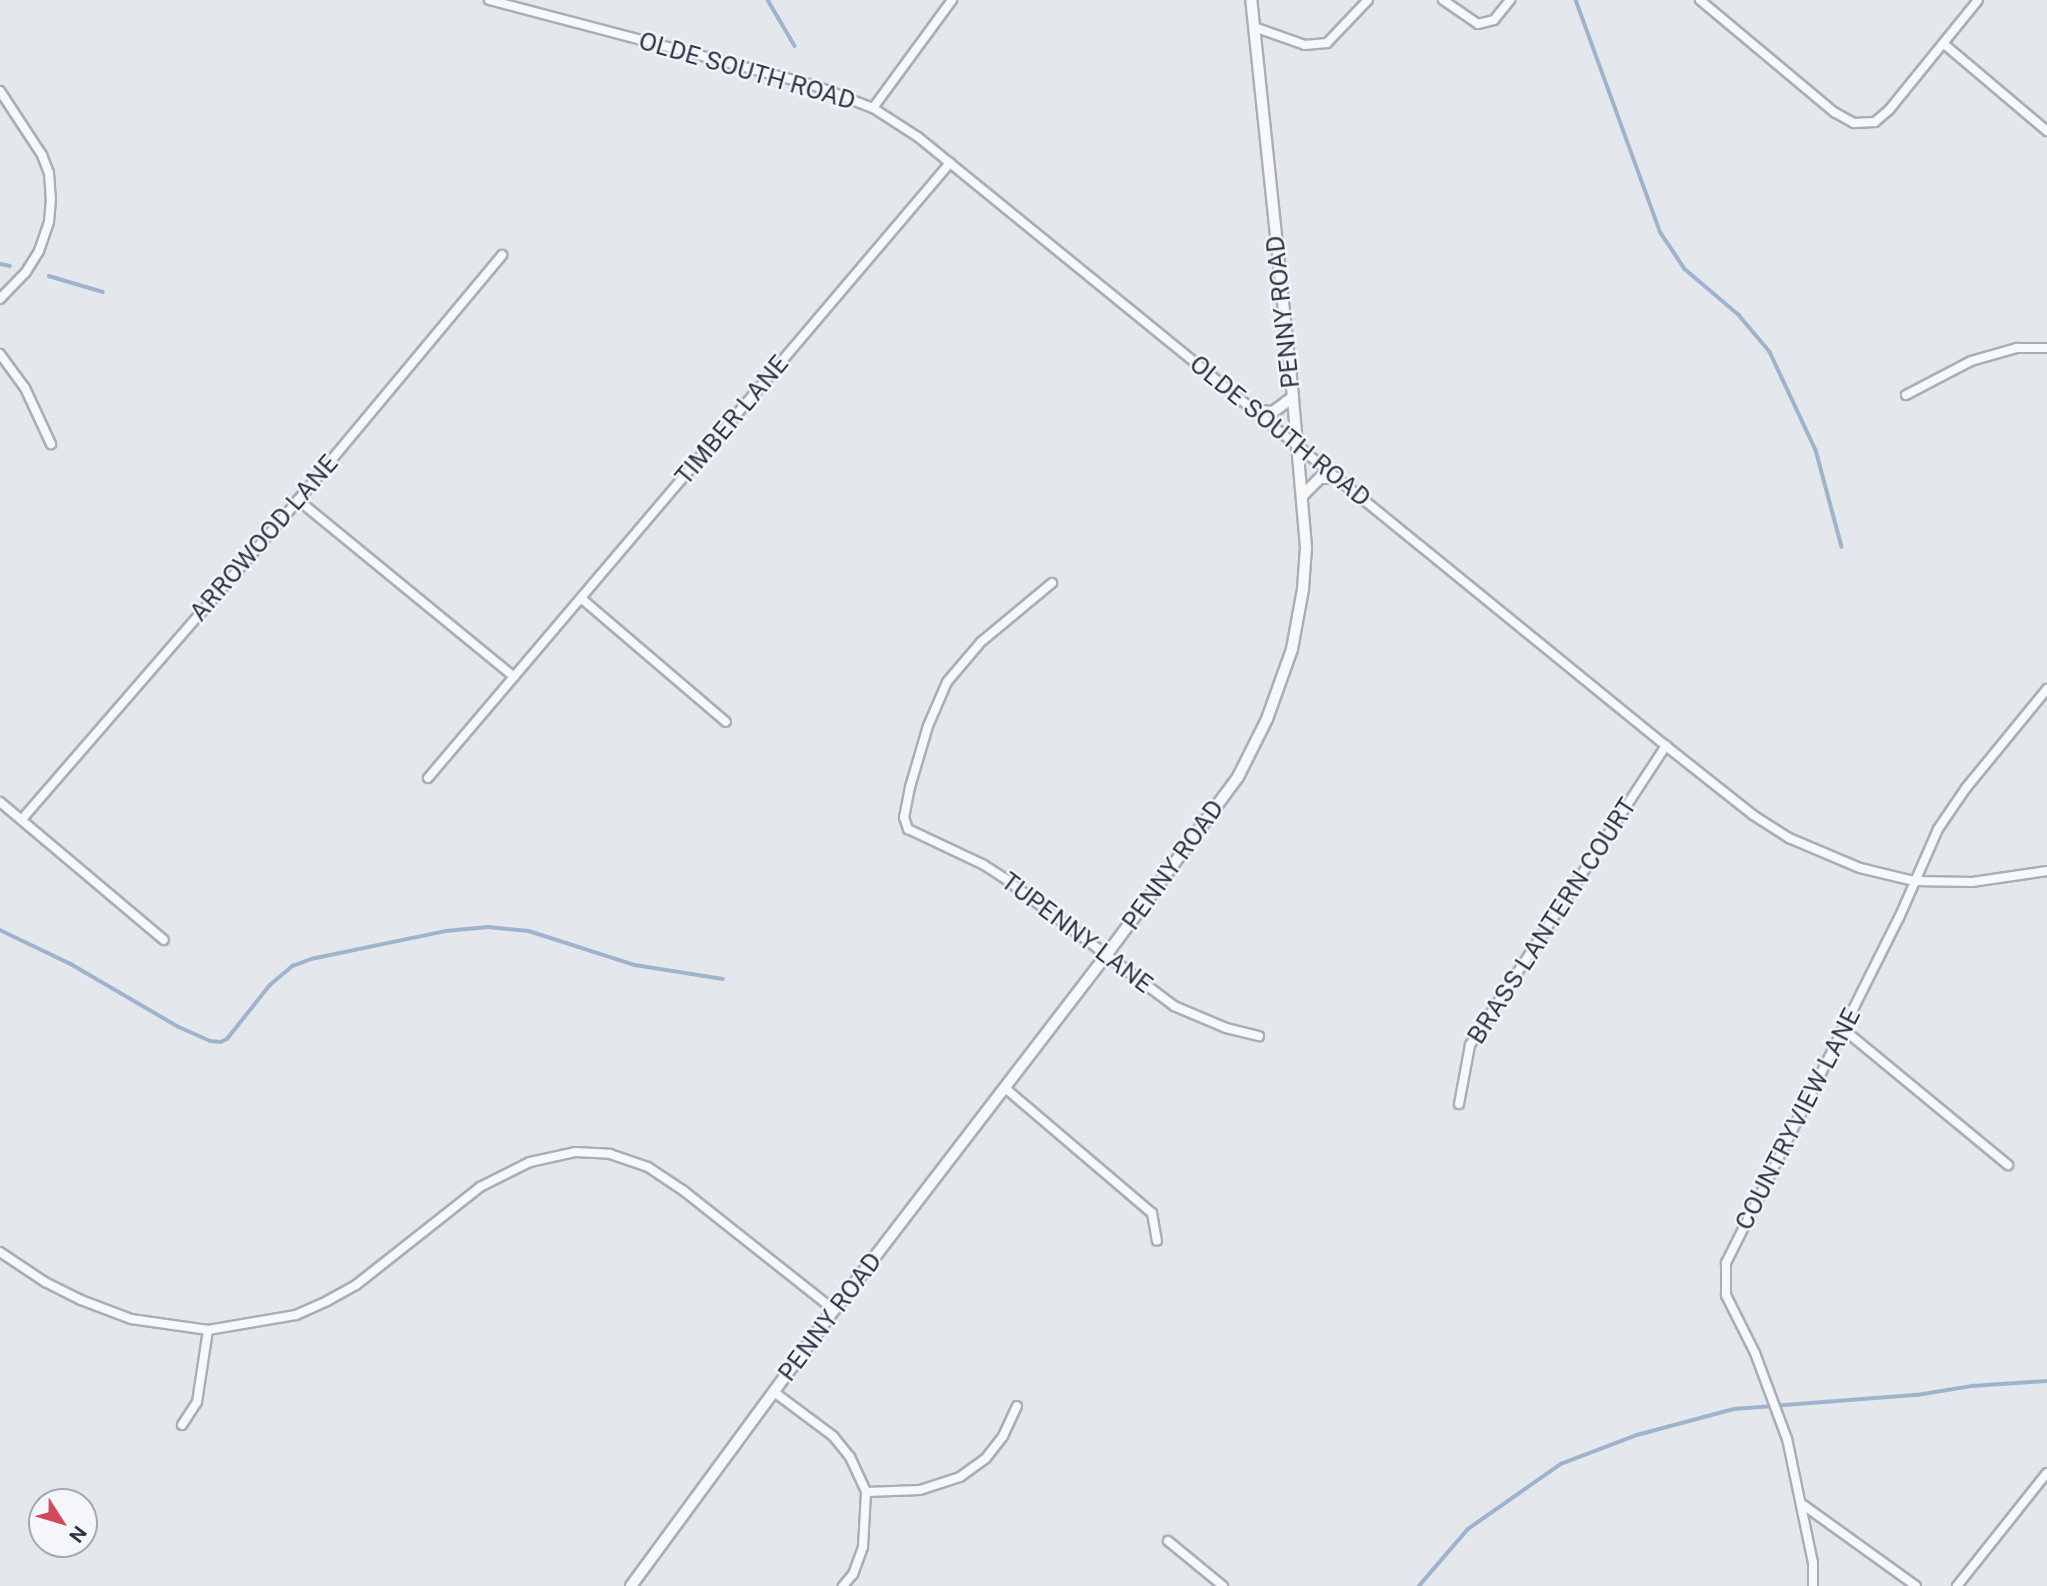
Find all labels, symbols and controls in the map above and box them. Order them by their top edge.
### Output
street label: OLDE SOUTH ROAD [636,26,858,116]
street label: PENNY ROAD [1261,234,1305,390]
street label: TIMBER LANE [670,349,794,491]
street label: OLDE SOUTH ROAD [1184,349,1376,513]
street label: ARROWOOD LANE [184,449,344,627]
street label: BRASS LANTERN COURT [1462,793,1642,1049]
street label: PENNY ROAD [1116,794,1230,936]
street label: TUPENNY LANE [996,867,1158,999]
street label: COUNTRYVIEW LANE [1730,1003,1866,1235]
street label: PENNY ROAD [772,1247,888,1387]
north arrow [28,1488,98,1558]
text: N [65,1522,91,1547]

